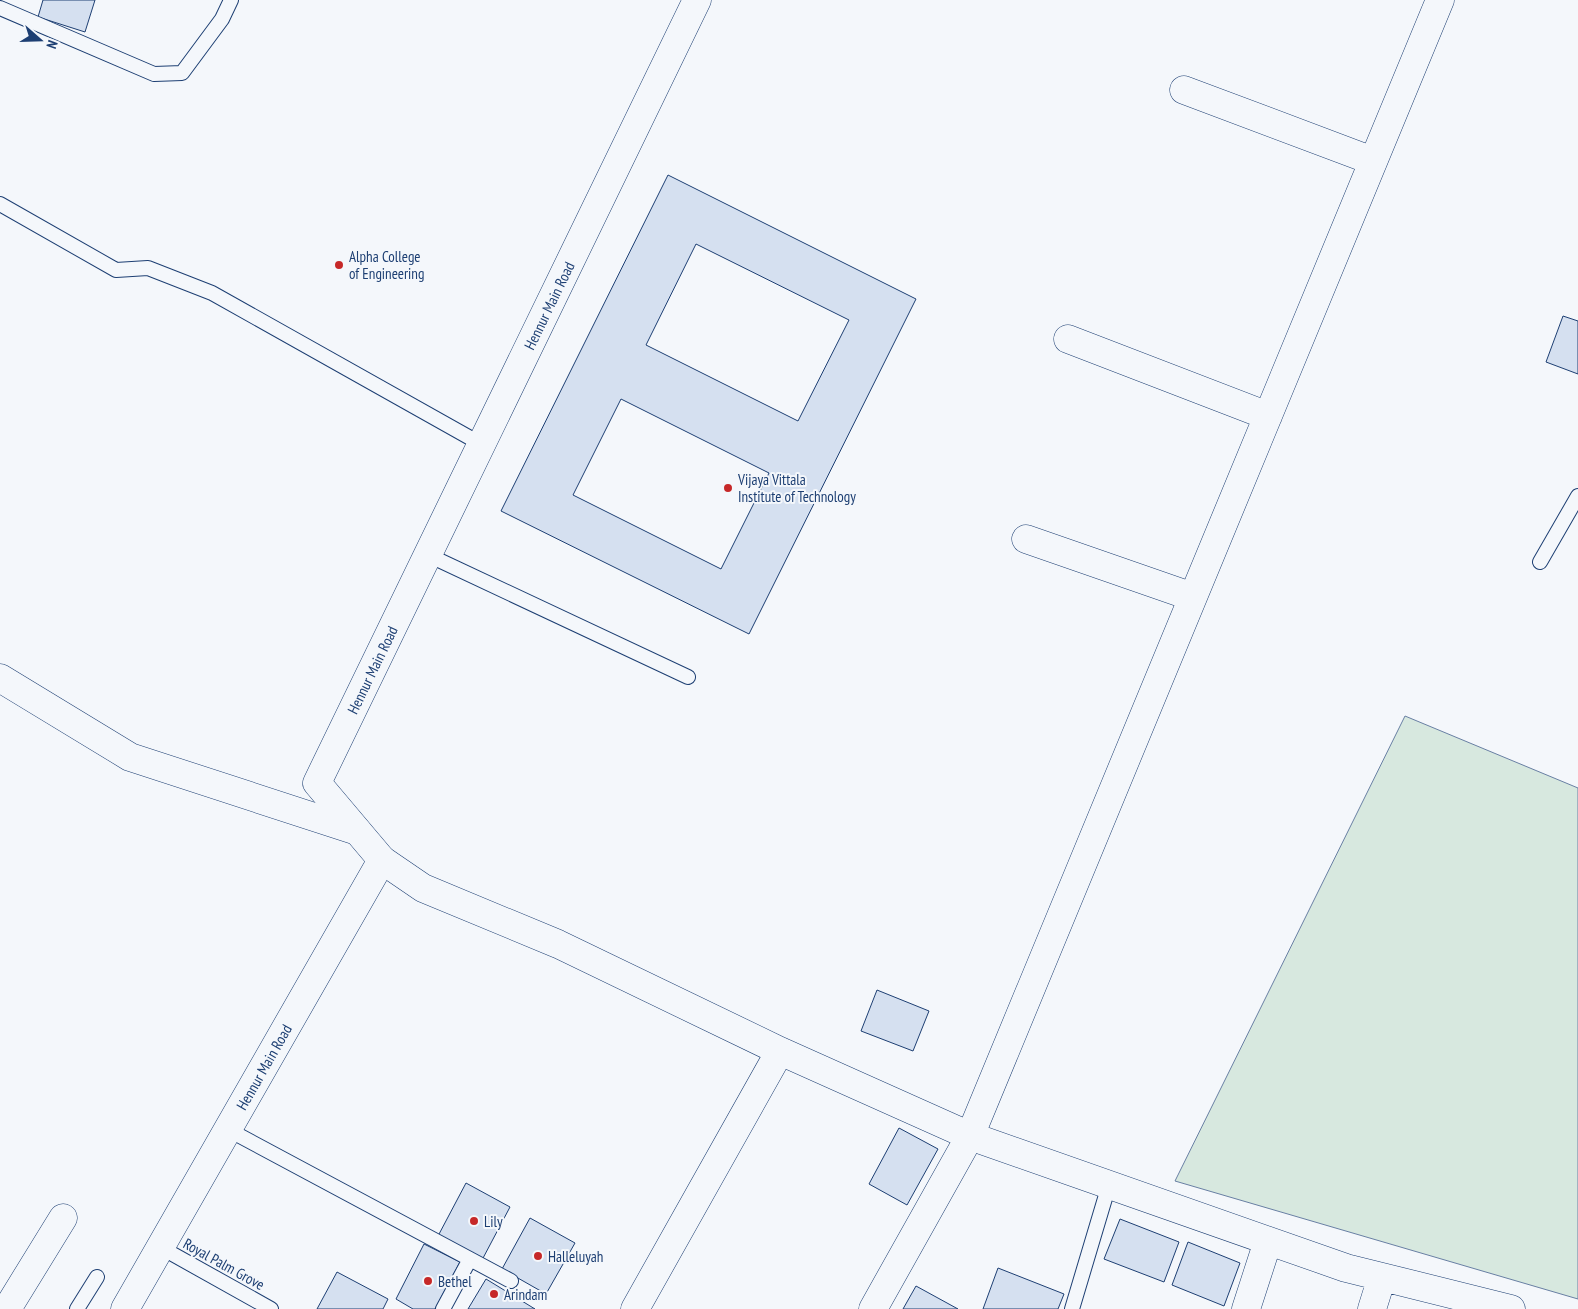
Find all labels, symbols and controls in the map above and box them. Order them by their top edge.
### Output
north arrow [15,15,65,65]
text: N [42,38,62,51]
place label: Alpha College of Engineering [349,247,424,283]
street label: Hennur Main Road [519,258,578,353]
marker: Alpha College of Engineering [333,259,345,271]
place label: Vijaya Vittala Institute of Technology [737,470,856,506]
marker: Vijaya Vittala Institute of Technology [722,482,734,494]
street label: Hennur Main Road [343,623,401,717]
street label: Hennur Main Road [232,1021,296,1113]
place label: Lily [484,1212,503,1231]
marker: Lily [468,1215,480,1227]
street label: Royal Palm Grove [180,1234,268,1294]
place label: Halleluyah [548,1247,603,1266]
marker: Halleluyah [532,1250,544,1262]
place label: Bethel [438,1272,472,1291]
marker: Bethel [422,1275,434,1287]
place label: Arindam [504,1285,547,1304]
marker: Arindam [488,1288,500,1300]

